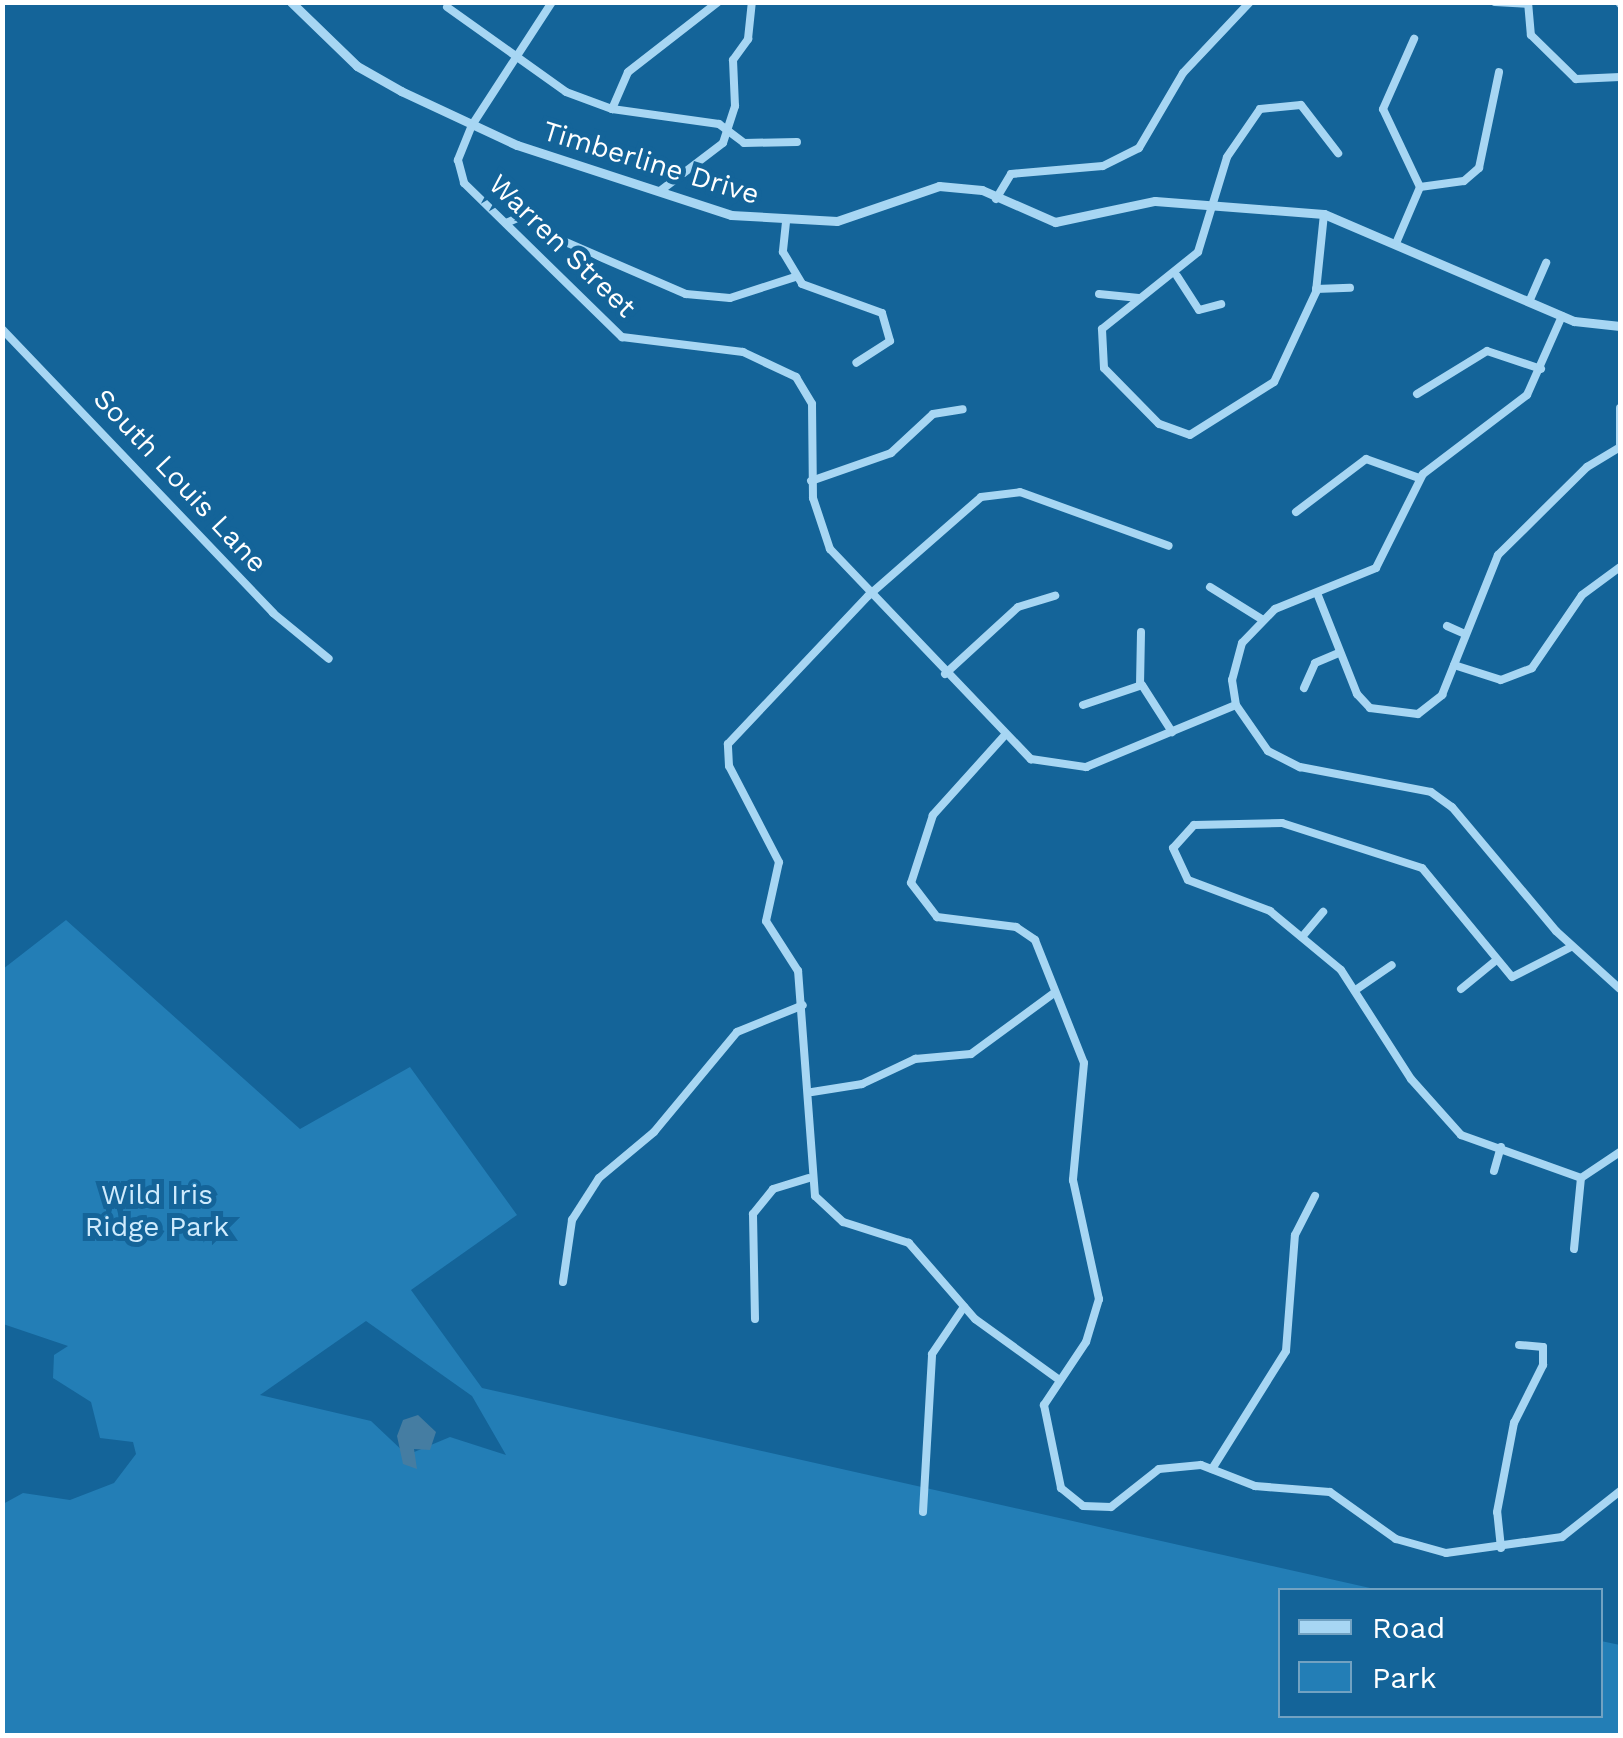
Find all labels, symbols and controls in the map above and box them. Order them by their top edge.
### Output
street label: Timberline Drive [539,114,763,212]
street label: Warren Street [482,167,642,325]
street label: South Louis Lane [86,382,274,580]
park label: Wild Iris Ridge Park [85,1178,229,1244]
legend [1278,1588,1603,1718]
text: Road [1372,1610,1445,1645]
text: Park [1372,1660,1437,1695]

